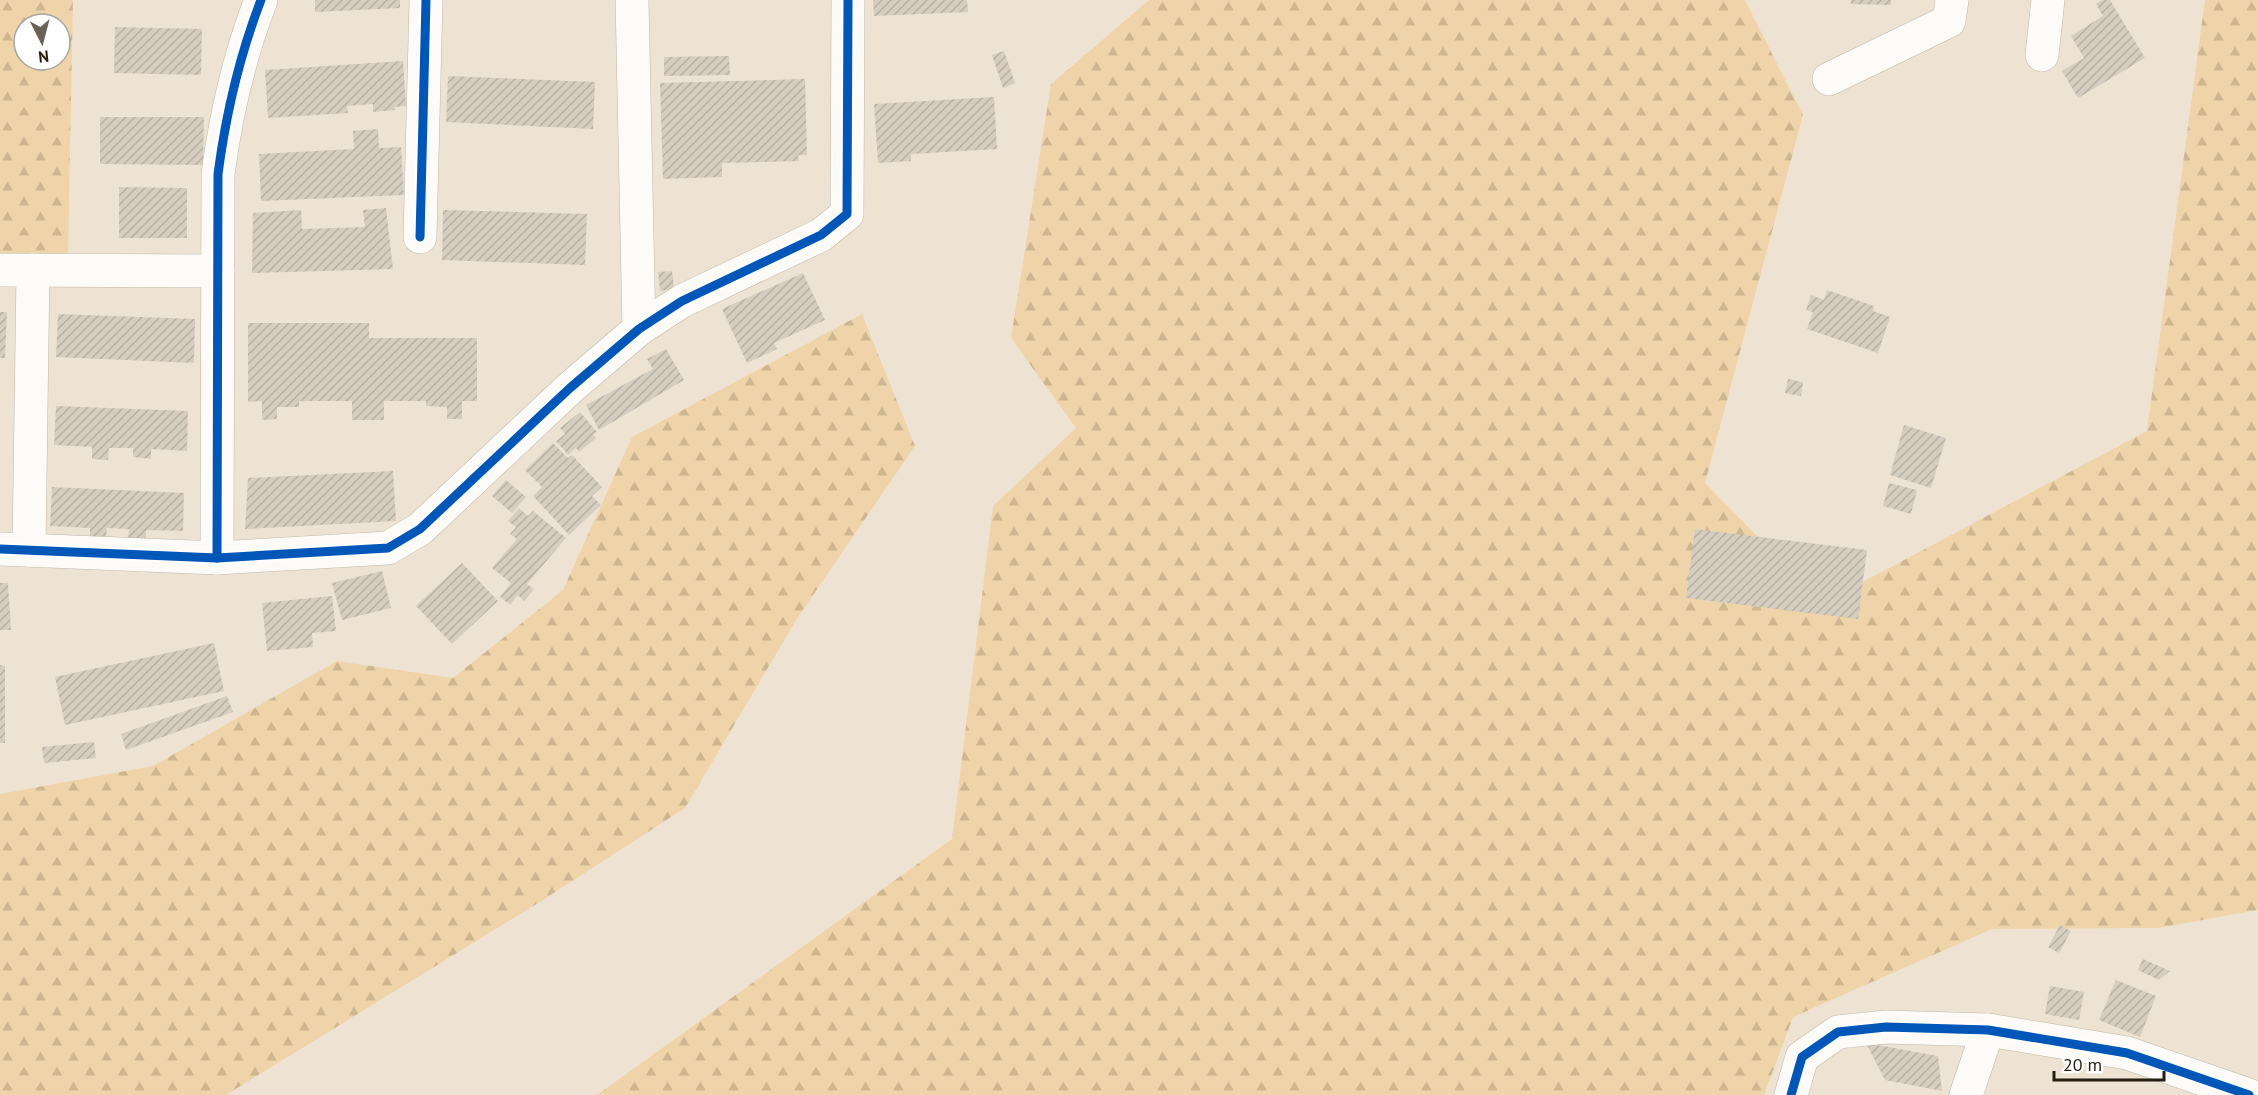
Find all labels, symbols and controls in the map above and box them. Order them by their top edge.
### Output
north arrow [12,12,72,72]
text: N [37,46,50,67]
scale bar [2054,1044,2164,1082]
text: 20 m [2063,1053,2102,1076]

